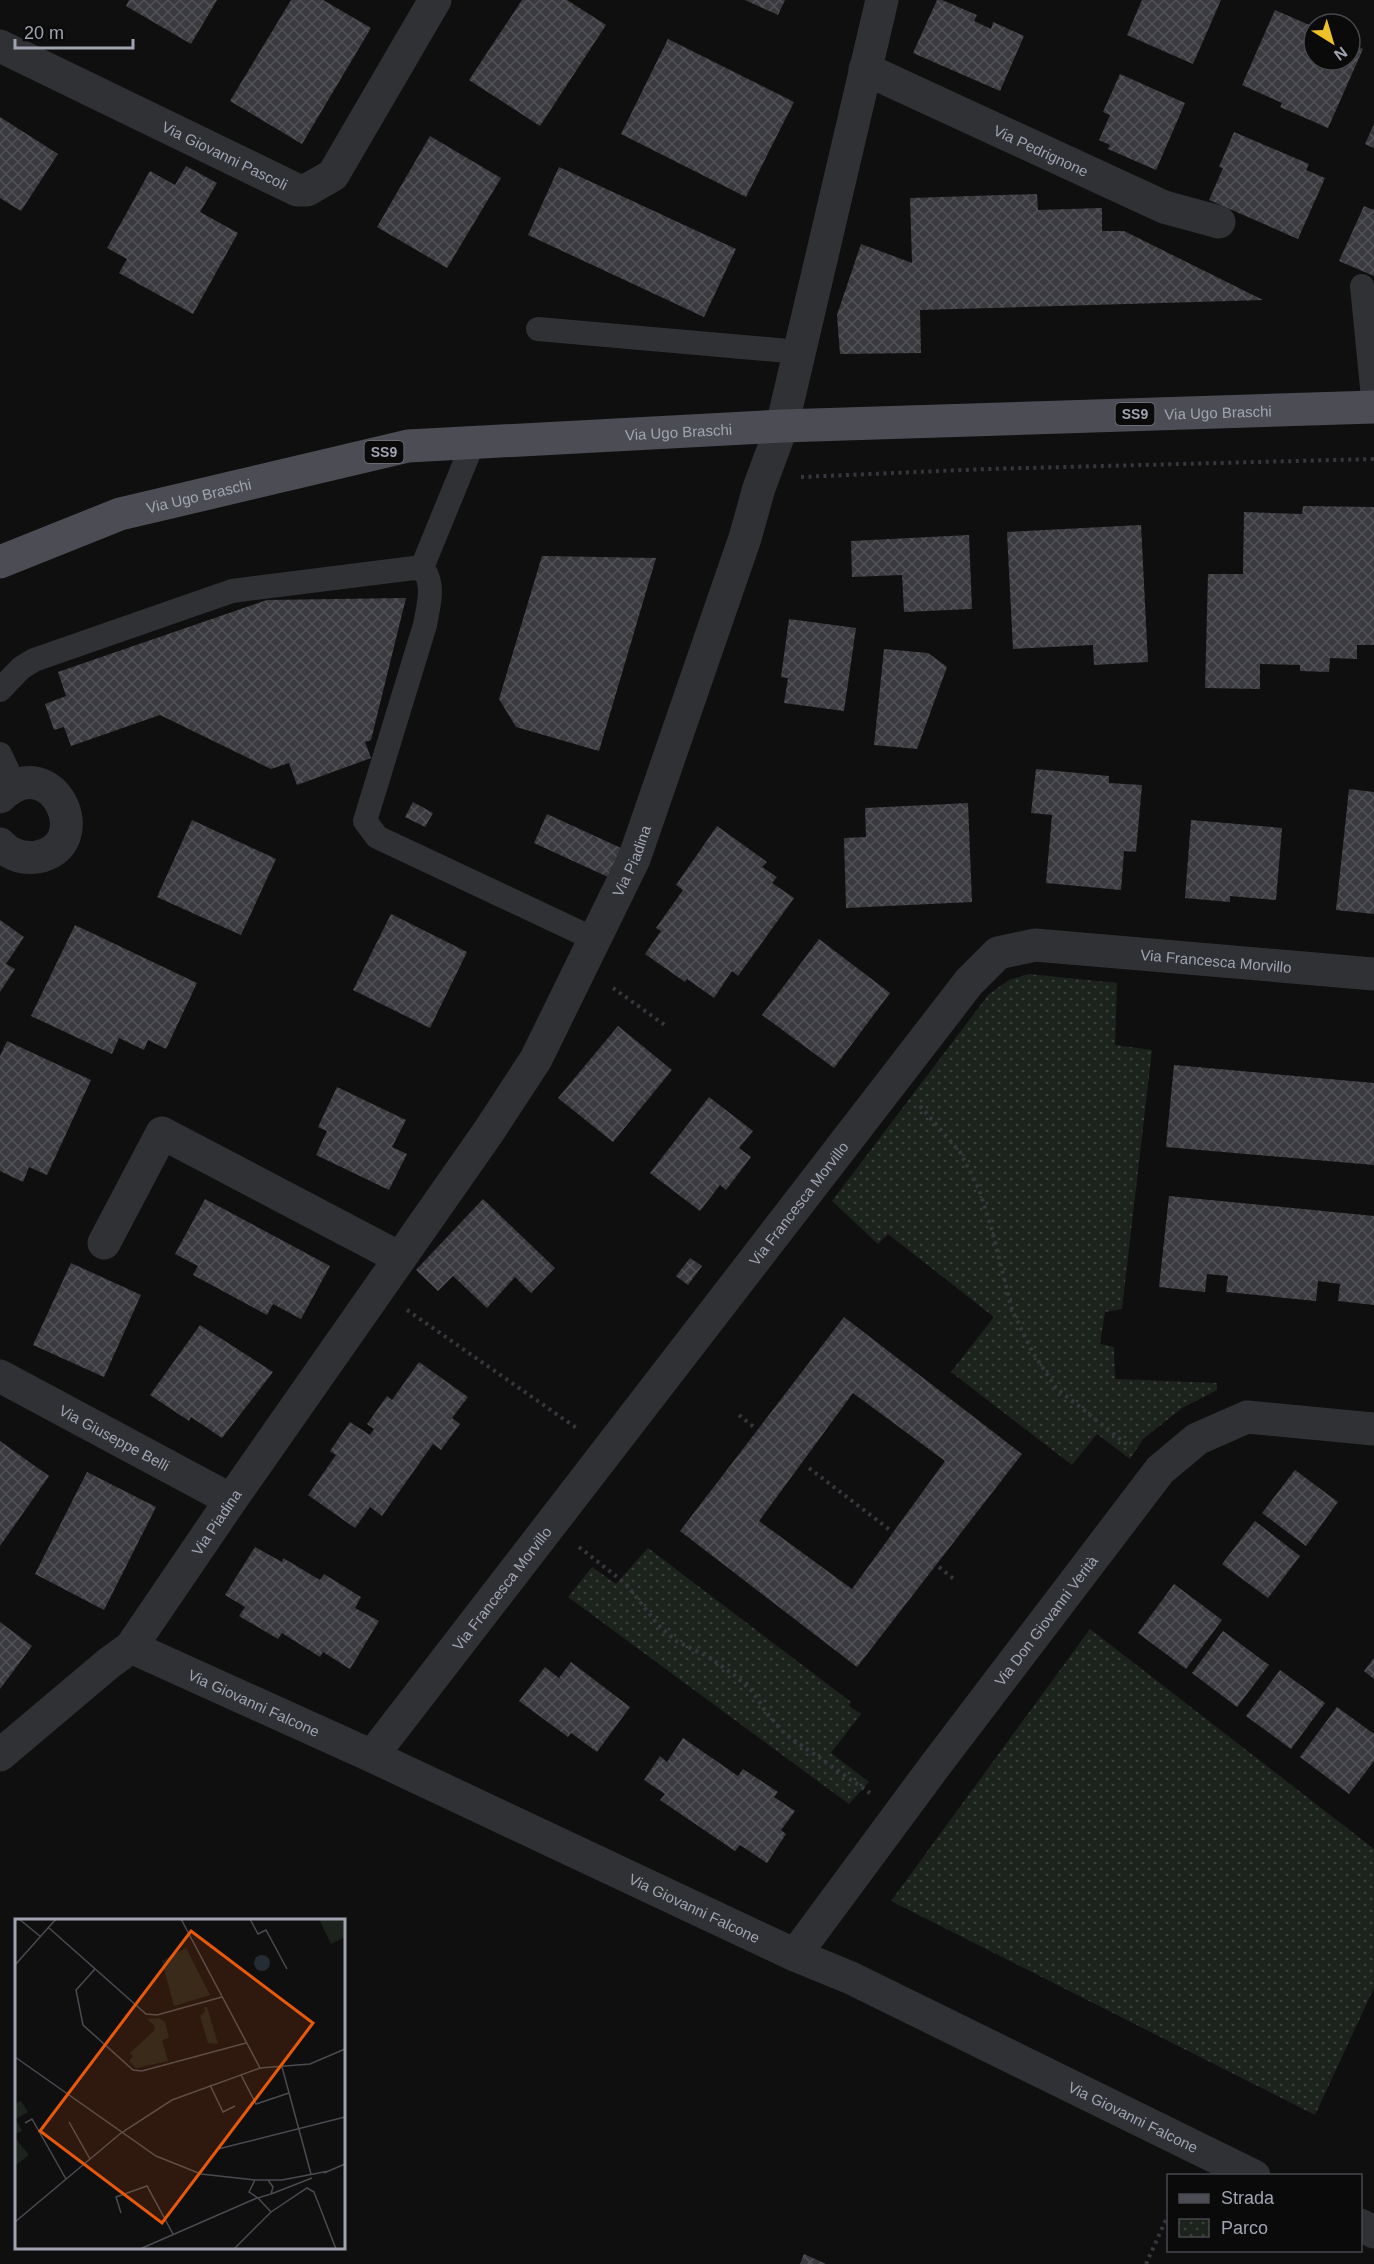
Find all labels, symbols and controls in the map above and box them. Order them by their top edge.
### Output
scale bar [15,12,134,50]
north arrow [1302,12,1362,72]
text: 20 m [24,23,64,43]
text: N [1331,43,1350,64]
street label: Via Giovanni Pascoli [159,117,290,193]
street label: Via Pedrignone [991,121,1091,179]
street label: Via Ugo Braschi [1164,402,1272,422]
road number: SS9 [1116,403,1154,425]
street label: Via Ugo Braschi [624,420,732,443]
road number: SS9 [364,441,404,463]
street label: Via Ugo Braschi [144,475,253,516]
street label: Via Piadina [609,822,654,899]
street label: Via Francesca Morvillo [1140,946,1292,975]
street label: Via Francesca Morvillo [745,1138,851,1268]
street label: Via Giuseppe Belli [57,1401,172,1474]
street label: Via Piadina [188,1485,245,1558]
street label: Via Francesca Morvillo [448,1523,554,1653]
street label: Via Don Giovanni Verità [991,1551,1101,1689]
street label: Via Giovanni Falcone [186,1666,322,1740]
street label: Via Giovanni Falcone [627,1870,763,1946]
inset map [15,1919,345,2249]
street label: Via Giovanni Falcone [1066,2078,1201,2156]
legend [1167,2174,1362,2252]
text: Strada [1221,2188,1275,2208]
text: Parco [1221,2218,1268,2238]

